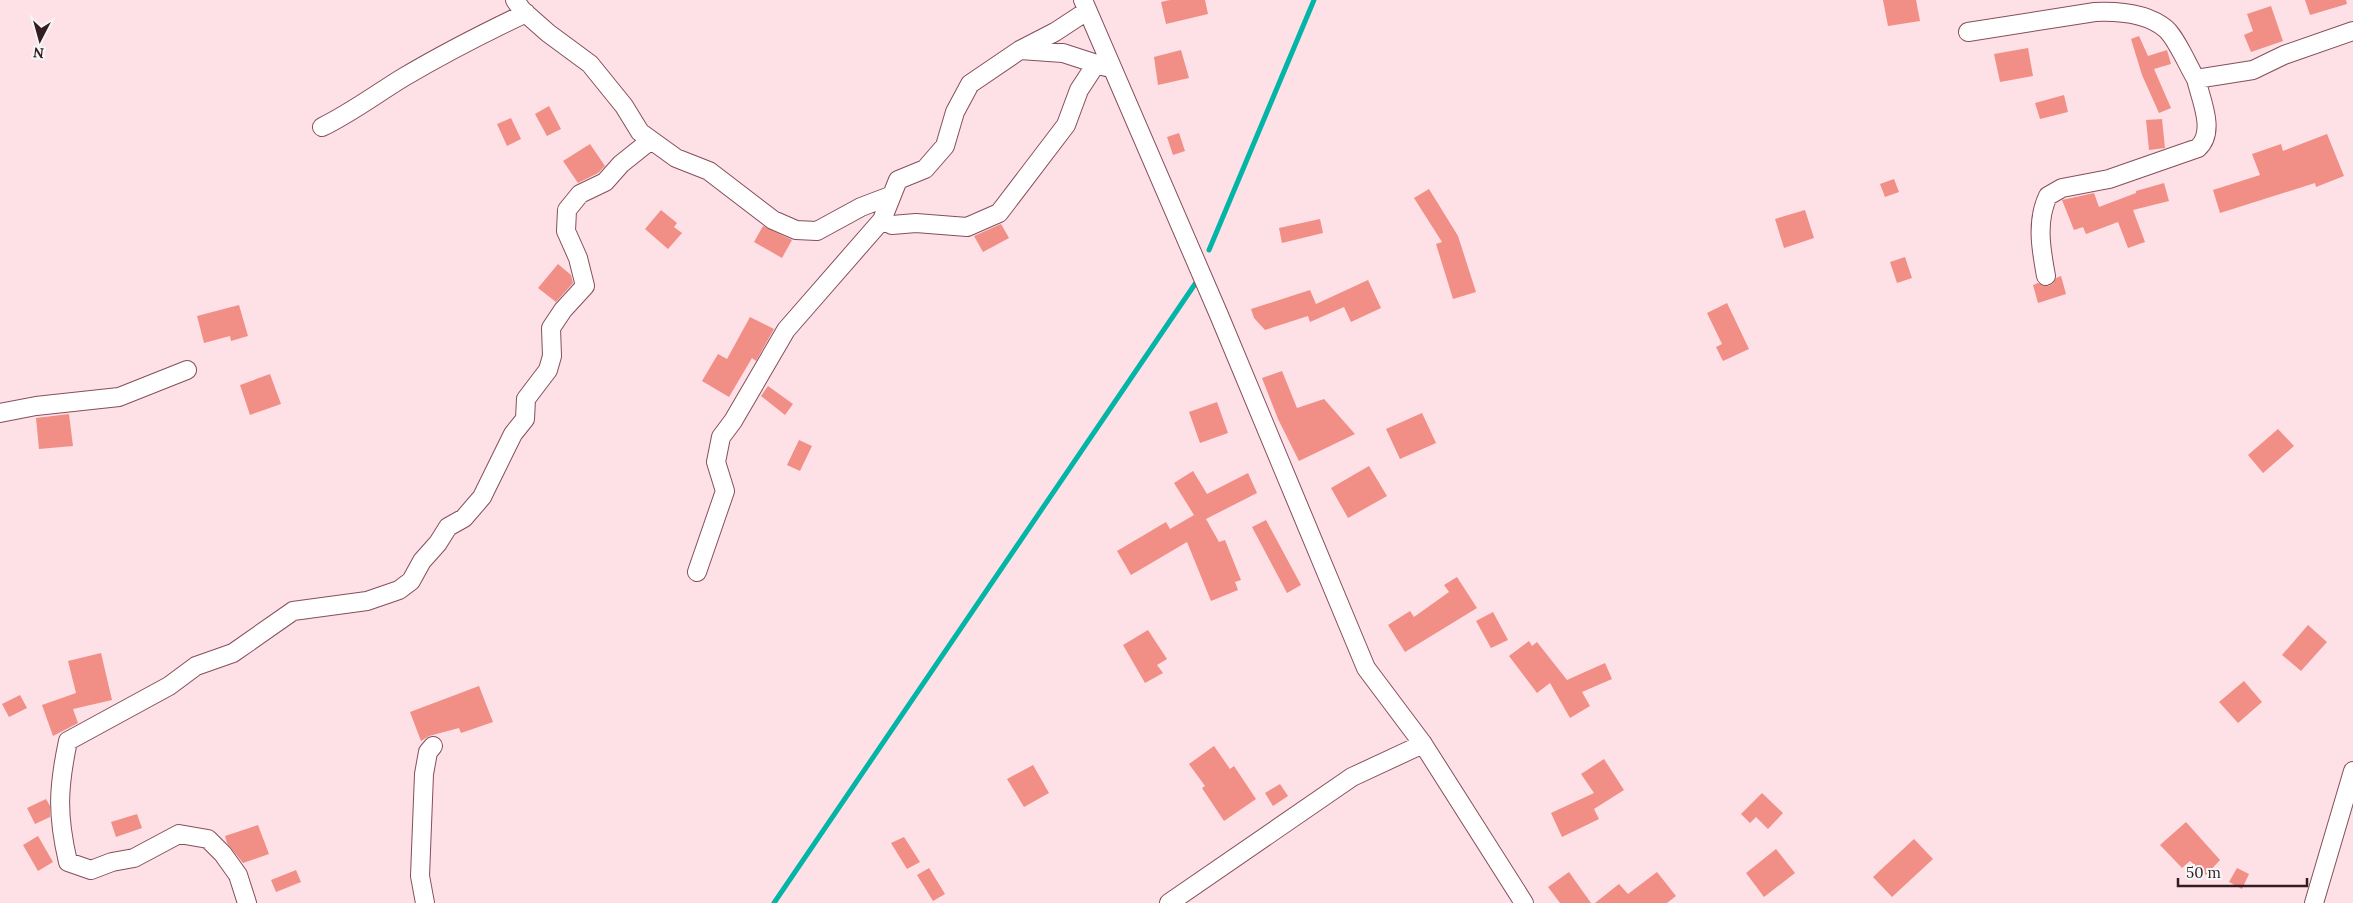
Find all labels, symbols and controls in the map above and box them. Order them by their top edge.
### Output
north arrow [15,15,65,65]
text: N [32,43,45,62]
scale bar [2178,856,2307,888]
text: 50 m [2186,863,2221,882]

